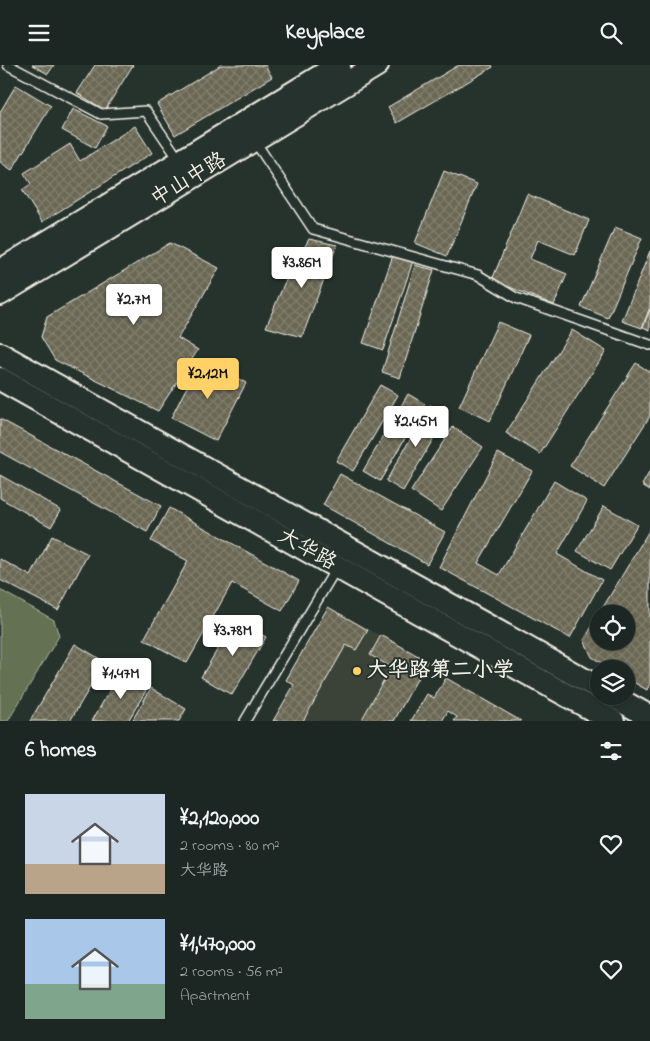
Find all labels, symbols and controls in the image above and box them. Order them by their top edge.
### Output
text: Keyplace [285,17,365,49]
icon: menu [25,19,53,47]
icon: search [597,19,625,47]
street label: 中山中路 [145,146,233,214]
pin: ¥3.86M [261,247,343,289]
text: ¥3.86M [283,251,321,275]
pin: ¥2.7M [99,283,169,326]
text: ¥2.7M [117,288,151,312]
pin: ¥2.12M [167,357,249,400]
text: ¥2.12M [188,362,228,386]
pin: ¥2.45M [375,405,457,448]
text: ¥2.45M [395,410,437,434]
street label: 大华路 [272,522,342,578]
map controls [590,605,635,705]
button: locate [590,605,635,650]
pin: ¥3.78M [192,615,274,657]
text: ¥3.78M [214,619,252,643]
place label: 大华路第二小学 [367,656,514,686]
pin: ¥1.47M [80,657,162,700]
button: layers [590,660,635,705]
text: ¥1.47M [102,662,140,686]
marker: 大华路第二小学 [351,665,363,677]
text: 6 homes [25,736,97,766]
icon: filters [597,737,625,765]
text: ¥2,120,000 [180,804,259,834]
icon: home [65,814,125,874]
icon: heart [597,830,625,858]
text: 2 rooms · 80 m² [180,834,280,858]
text: 大华路 [180,859,228,883]
text: ¥1,470,000 [180,930,256,960]
icon: home [65,939,125,999]
icon: heart [597,955,625,983]
text: 2 rooms · 56 m² [180,960,283,984]
text: Apartment [180,984,250,1008]

